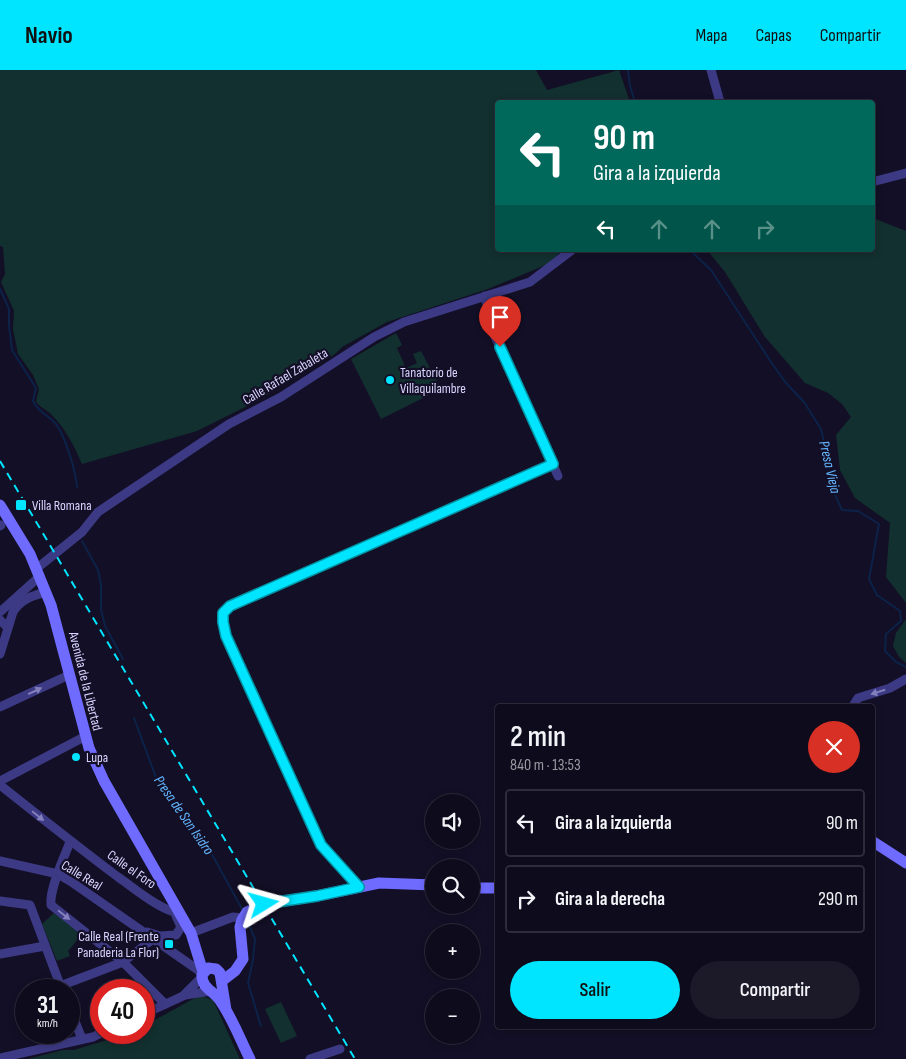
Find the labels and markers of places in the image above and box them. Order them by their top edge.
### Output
pin [479,296,521,347]
place label: Tanatorio de Villaquilambre [400,364,466,397]
marker: Tanatorio de Villaquilambre [384,374,396,386]
place label: Villa Romana [32,497,92,514]
marker: Villa Romana [14,498,28,512]
place label: Lupa [86,749,108,766]
marker: Lupa [70,751,82,763]
place label: Calle Real (Frente Panaderia La Flor) [77,928,159,961]
marker: Calle Real (Frente Panaderia La Flor) [163,938,175,950]

